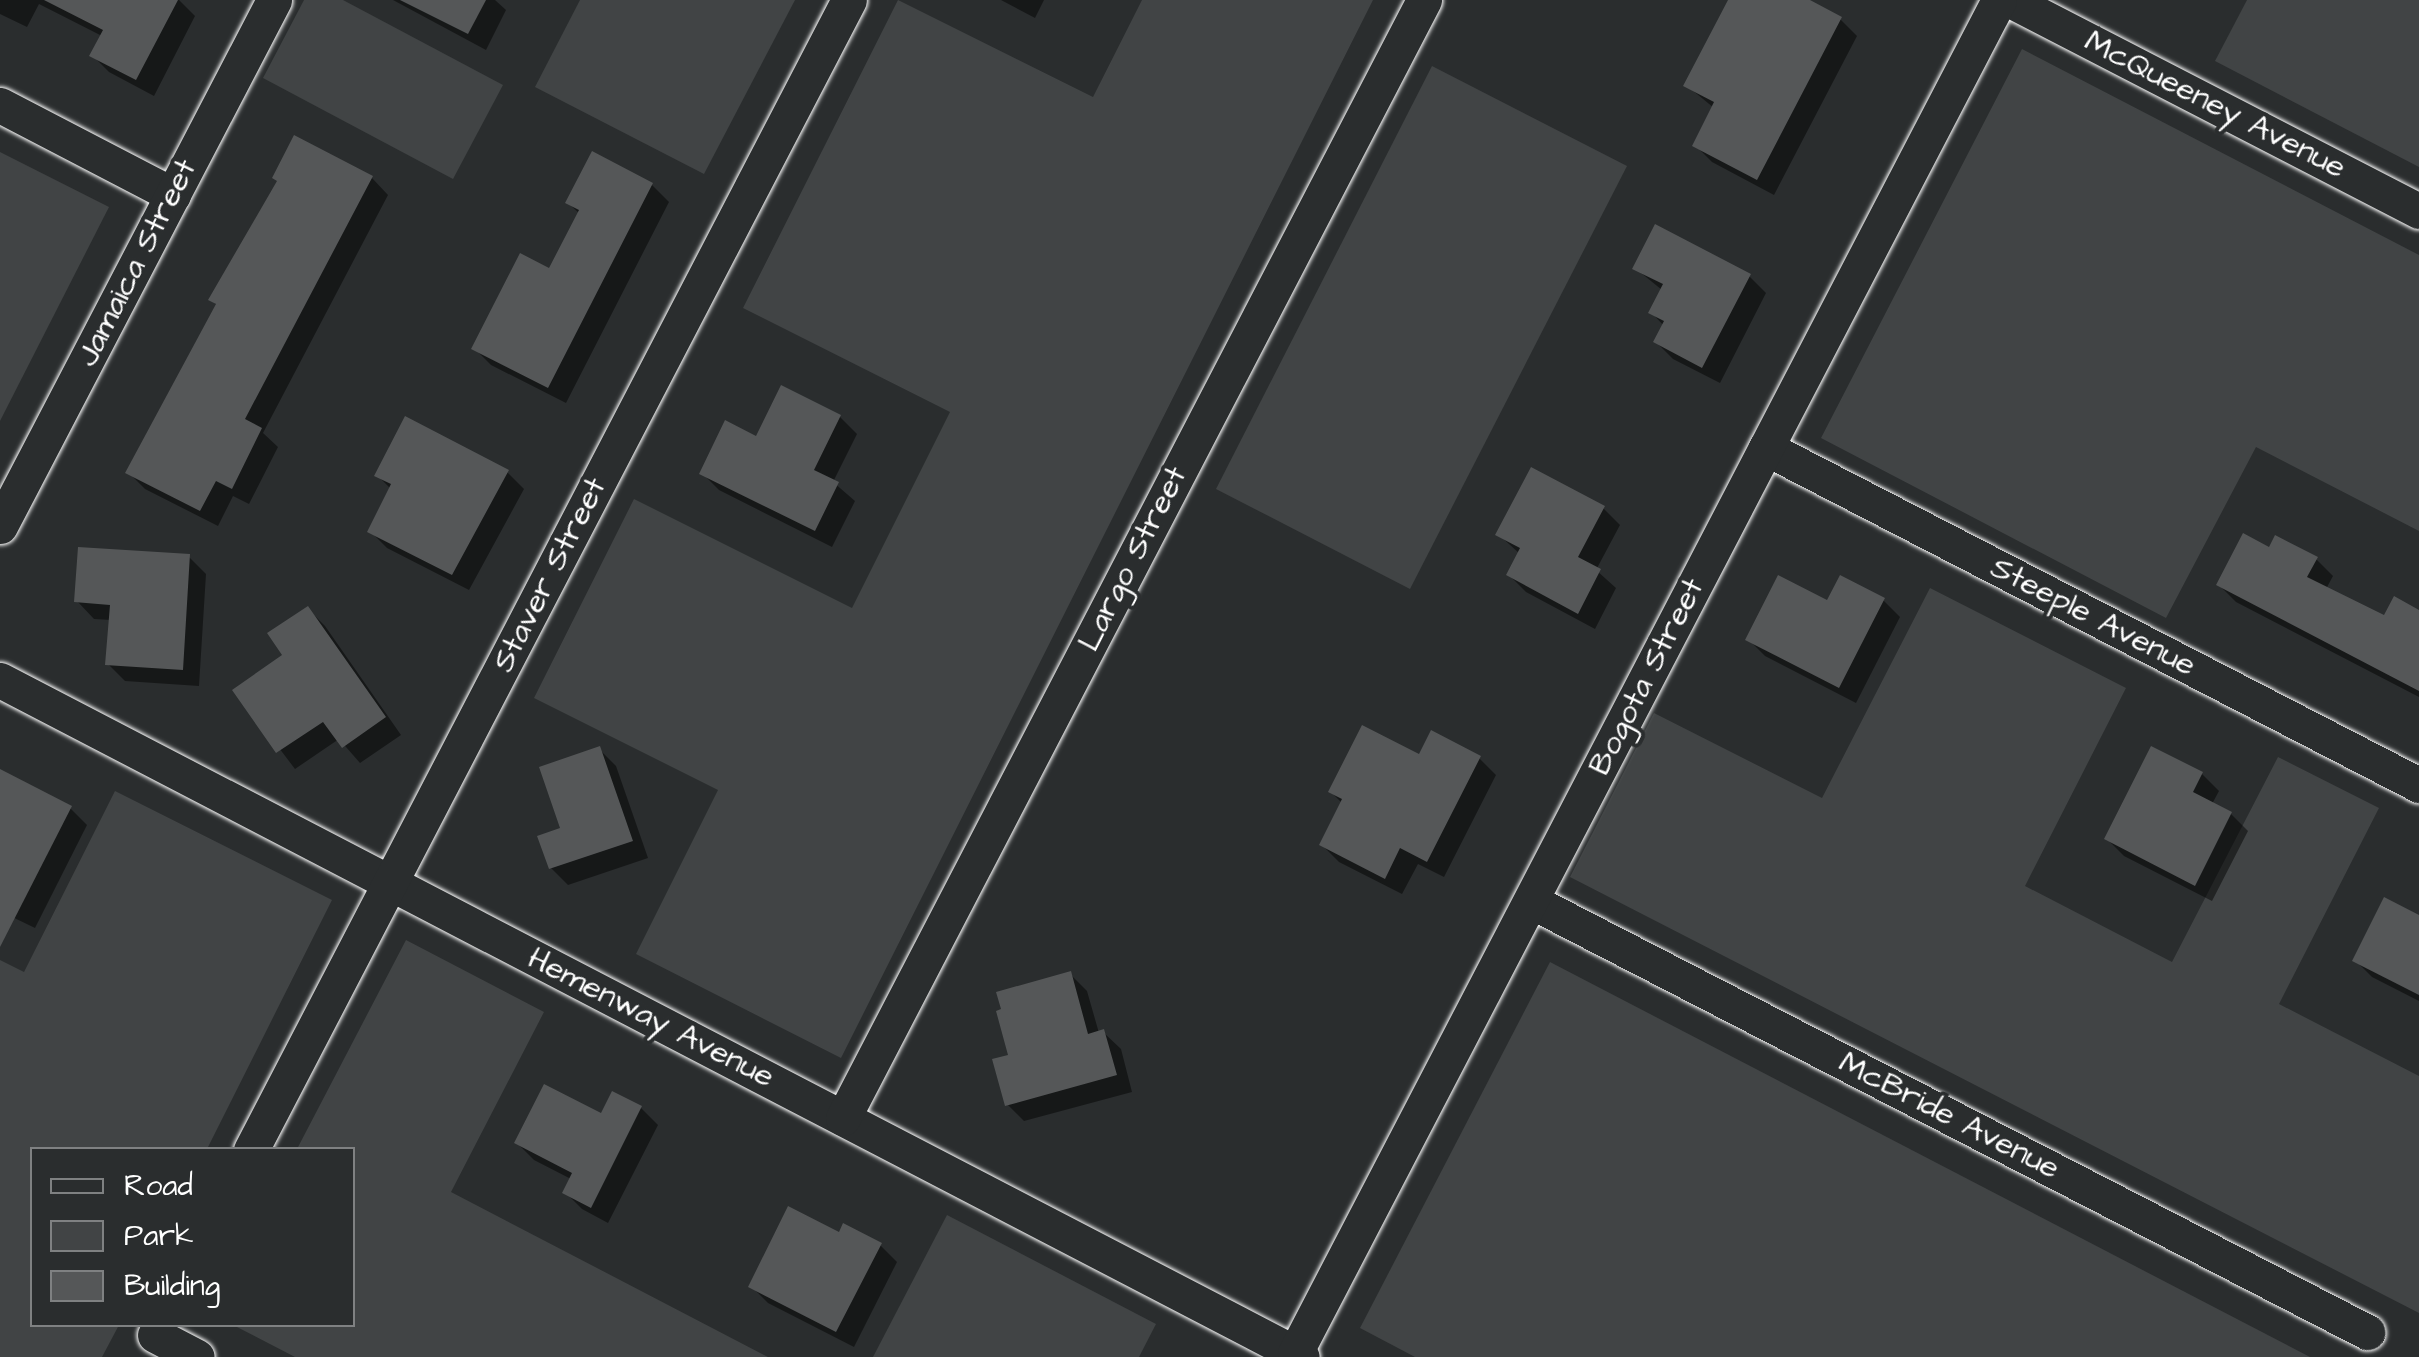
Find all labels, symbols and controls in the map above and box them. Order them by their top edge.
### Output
street label: McQueeney Avenue [2078,23,2352,187]
street label: Jamaica Street [68,153,206,373]
street label: Largo Street [1070,460,1196,658]
street label: Staver Street [485,471,615,679]
street label: Steeple Avenue [1984,549,2202,685]
street label: Bogota Street [1581,572,1713,782]
street label: Hemenway Avenue [521,939,781,1097]
street label: McBride Avenue [1832,1044,2066,1188]
legend [30,1147,355,1327]
text: Road [124,1165,193,1207]
text: Park [124,1215,193,1257]
text: Building [124,1265,220,1307]

